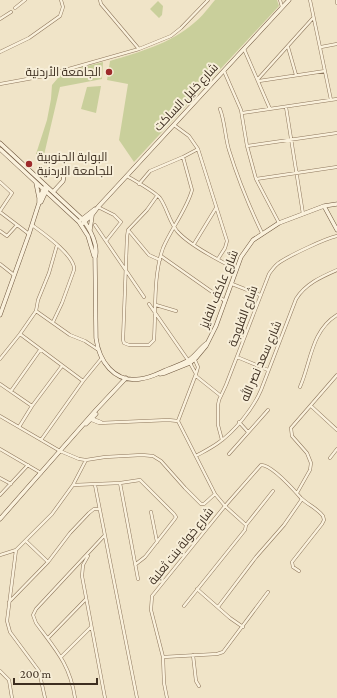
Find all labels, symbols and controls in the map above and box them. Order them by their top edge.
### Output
street label: شارع خليل الساكت [151,60,222,135]
place label: الجامعة الأردنية [26,65,101,79]
marker: الجامعة الأردنية [104,67,114,77]
place label: البوابة الجنوبية للجامعة الاردنية [37,150,113,178]
marker: البوابة الجنوبية للجامعة الاردنية [24,159,34,169]
street label: شارع عاكف الفايز [197,248,242,331]
street label: شارع الفلوجة [225,284,261,349]
street label: شارع سعد نصر الله [237,318,285,404]
street label: شارع خولة بنت ثعلبة [146,504,217,588]
scale bar [14,660,97,686]
text: 200 m [20,667,52,681]

